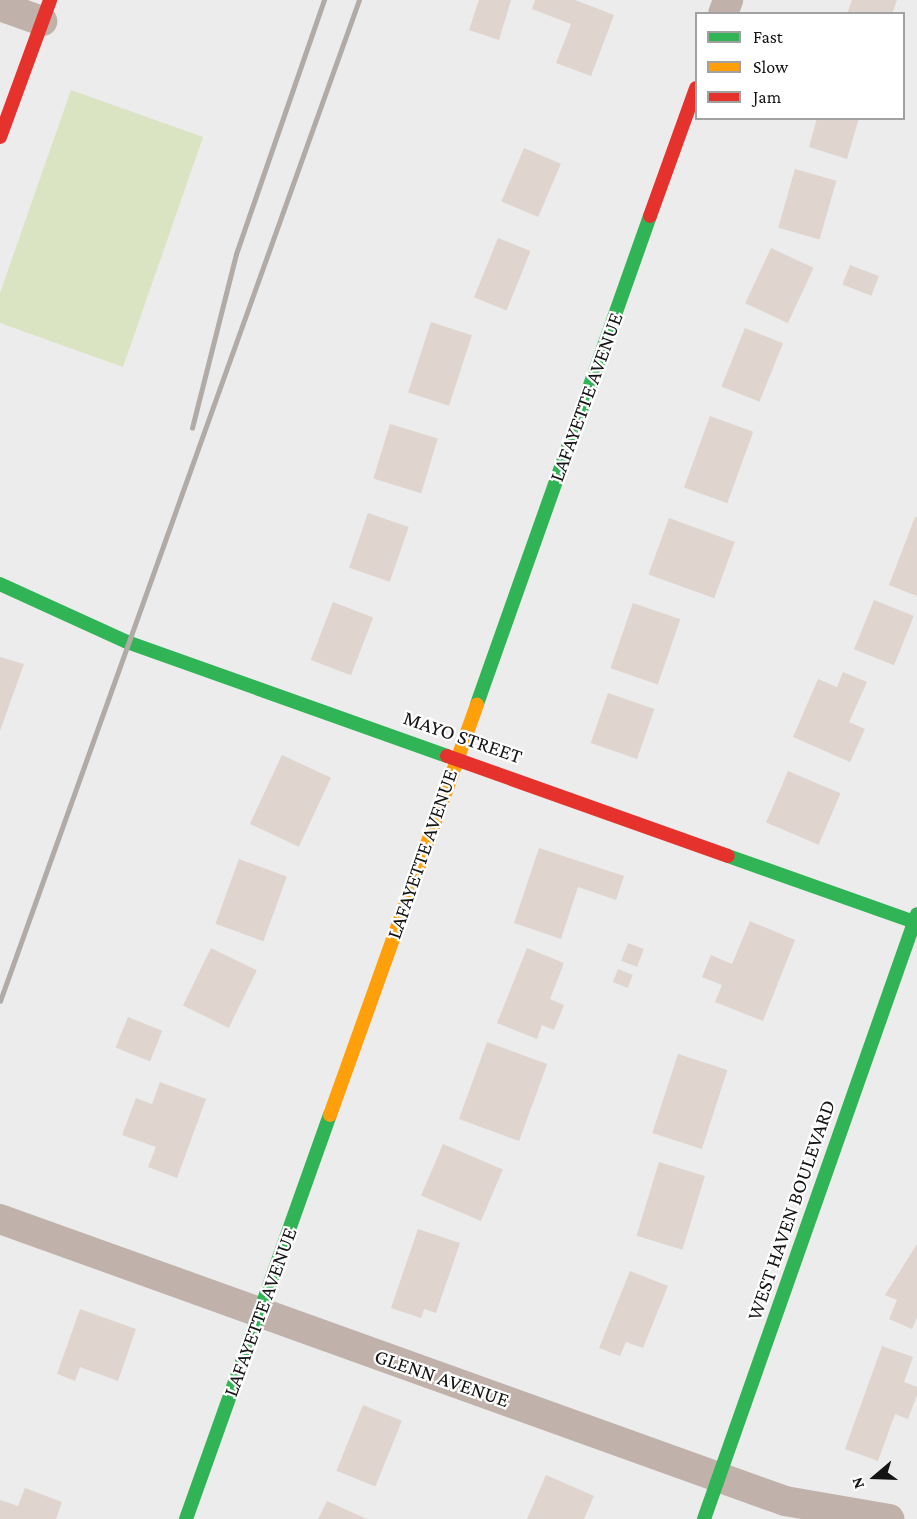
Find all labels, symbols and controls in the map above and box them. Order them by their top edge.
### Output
legend [695,12,905,120]
text: Fast [753,27,783,47]
text: Slow [753,57,788,77]
text: Jam [753,87,781,107]
street label: LAFAYETTE AVENUE [544,309,628,485]
street label: MAYO STREET [400,705,526,769]
street label: LAFAYETTE AVENUE [381,766,463,942]
street label: WEST HAVEN BOULEVARD [741,1096,841,1324]
street label: LAFAYETTE AVENUE [218,1224,302,1400]
street label: GLENN AVENUE [371,1343,513,1413]
north arrow [845,1447,905,1507]
text: N [848,1475,867,1491]

